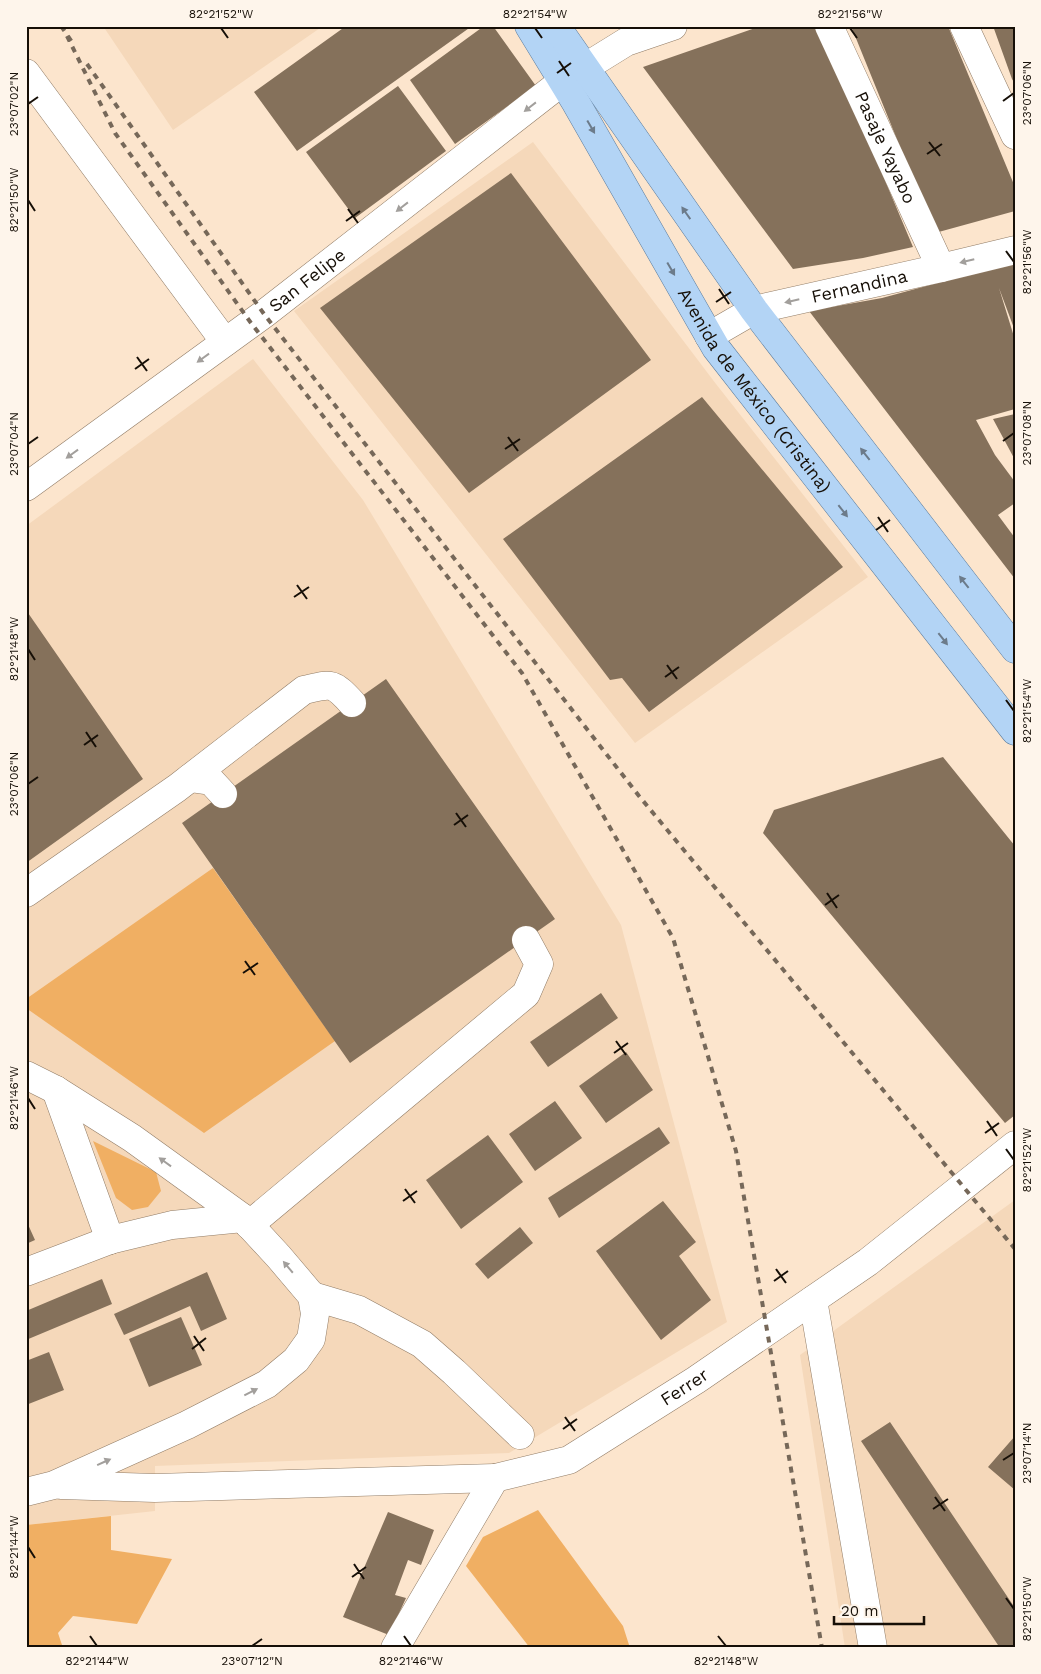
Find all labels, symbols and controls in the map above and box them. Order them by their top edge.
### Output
text: 82°21'52"W [189,7,254,21]
text: 82°21'54"W [503,7,568,21]
text: 82°21'56"W [817,7,883,21]
text: 23°07'06"N [1020,61,1034,125]
text: 23°07'02"N [7,72,21,136]
street label: Pasaje Yayabo [851,88,921,207]
one-way arrow [524,101,537,112]
one-way arrow [586,121,595,134]
text: 82°21'50"W [7,167,21,233]
one-way arrow [396,201,409,212]
one-way arrow [681,206,691,220]
text: 82°21'56"W [1020,229,1034,295]
street label: San Felipe [264,244,349,316]
one-way arrow [960,258,975,266]
one-way arrow [667,261,675,276]
street label: Fernandina [809,265,909,307]
street label: Avenida de México (Cristina) [674,284,836,496]
one-way arrow [784,298,800,306]
one-way arrow [196,353,210,363]
text: 23°07'08"N [1020,401,1034,465]
text: 23°07'04"N [7,412,21,476]
one-way arrow [66,448,79,459]
one-way arrow [859,448,870,461]
one-way arrow [838,504,849,517]
one-way arrow [958,576,969,589]
text: 82°21'48"W [7,616,21,681]
one-way arrow [938,632,949,645]
text: 82°21'54"W [1020,678,1034,743]
text: 23°07'06"N [7,752,21,816]
text: 82°21'46"W [7,1065,21,1130]
text: 82°21'52"W [1020,1127,1034,1192]
one-way arrow [158,1157,172,1167]
one-way arrow [283,1261,294,1273]
street label: Ferrer [656,1364,712,1410]
one-way arrow [244,1388,258,1396]
text: 23°07'14"N [1020,1422,1034,1484]
one-way arrow [97,1458,111,1466]
text: 82°21'44"W [7,1515,21,1579]
text: 82°21'50"W [1020,1576,1034,1642]
scale bar [834,1594,924,1626]
text: 20 m [841,1602,879,1620]
text: 82°21'44"W [65,1654,129,1668]
text: 23°07'12"N [221,1654,283,1668]
text: 82°21'46"W [379,1654,444,1668]
text: 82°21'48"W [694,1654,759,1668]

